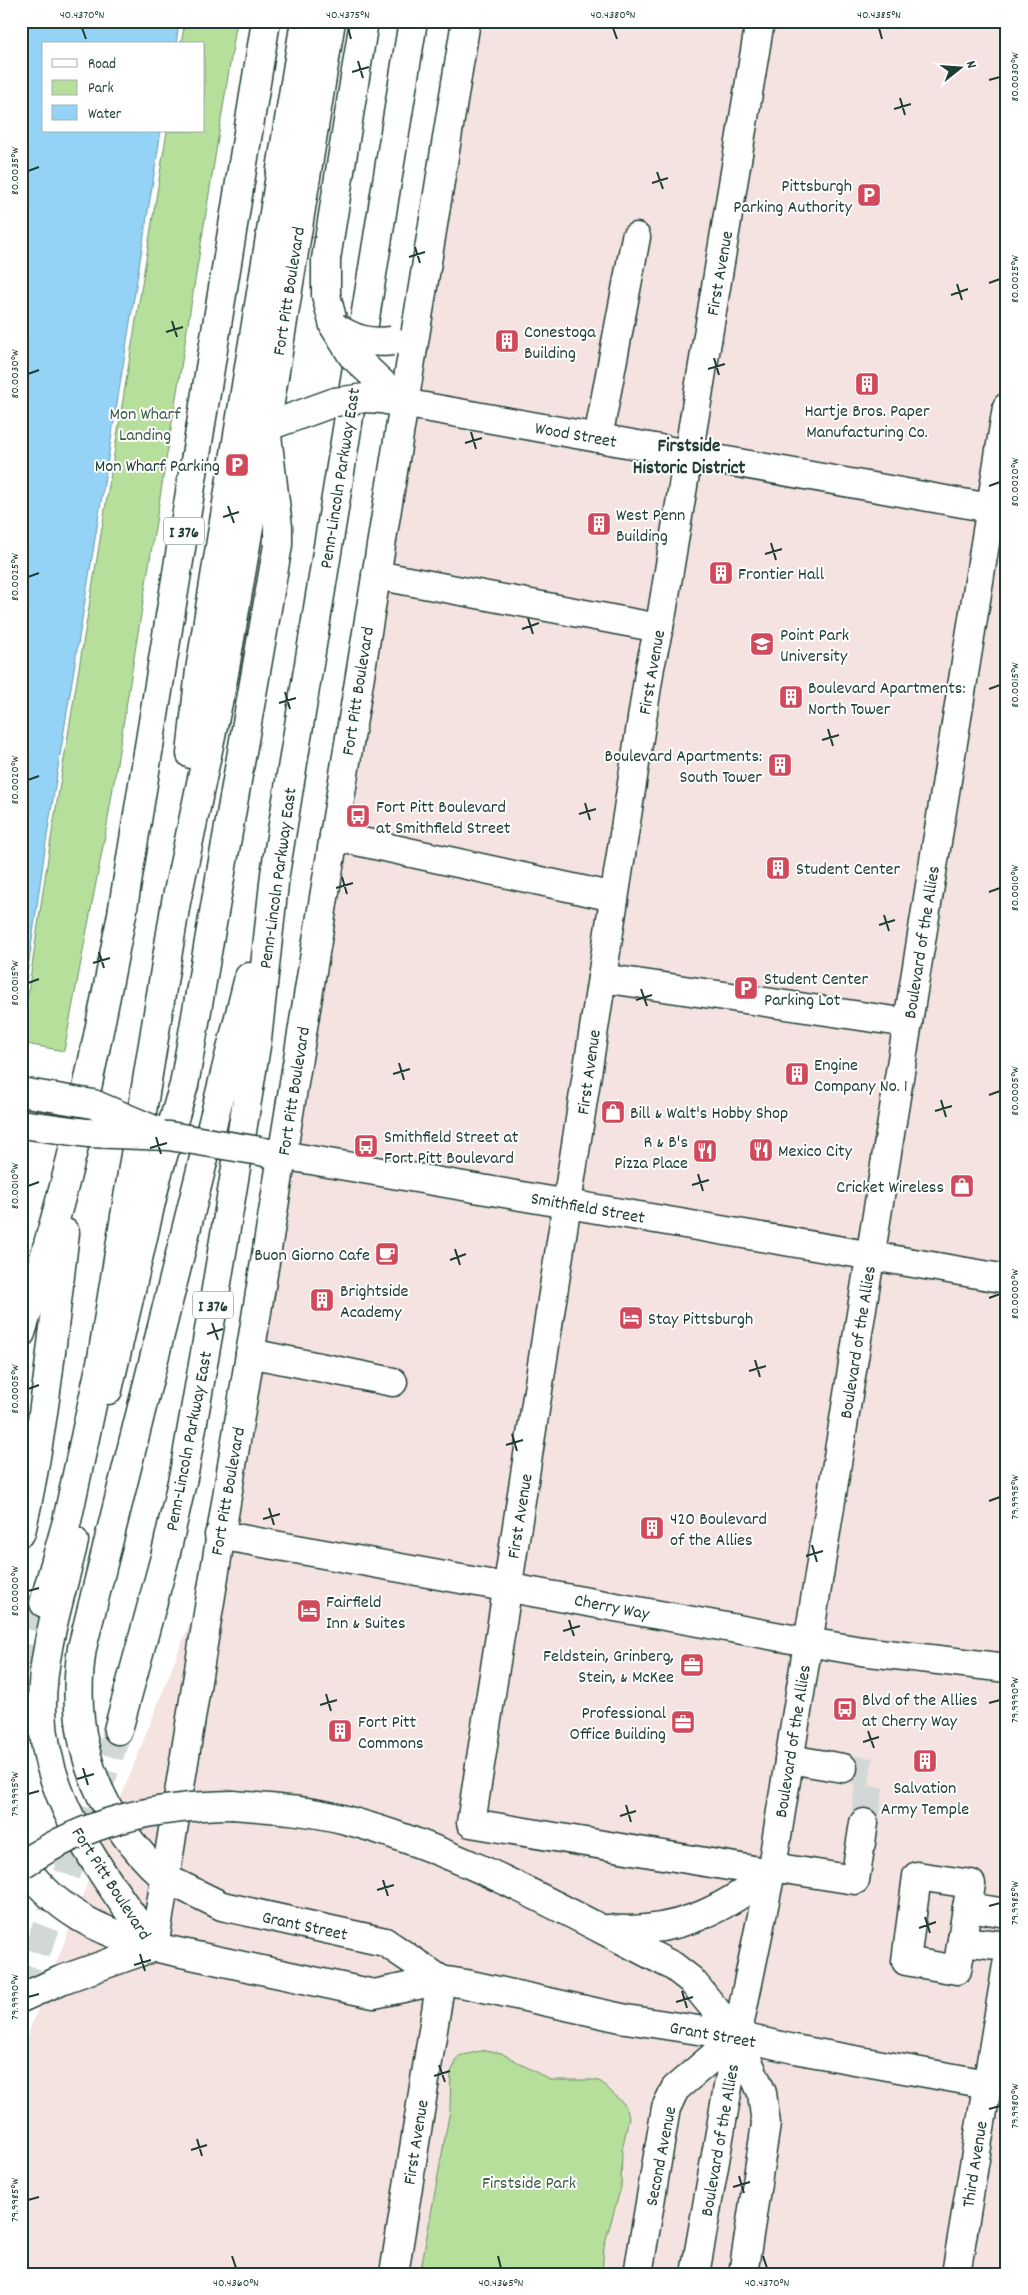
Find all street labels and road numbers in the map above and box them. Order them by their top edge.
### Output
street label: Fort Pitt Boulevard [268,225,313,358]
street label: First Avenue [702,229,741,318]
street label: Penn-Lincoln Parkway East [315,386,368,571]
street label: Wood Street [533,417,619,456]
road number: I 376 [164,518,204,544]
street label: Fort Pitt Boulevard [337,625,382,758]
street label: First Avenue [634,628,673,717]
street label: Penn-Lincoln Parkway East [254,786,305,971]
street label: Boulevard of the Allies [899,864,948,1021]
street label: Fort Pitt Boulevard [273,1025,318,1158]
street label: First Avenue [572,1028,609,1116]
street label: Smithfield Street [529,1187,647,1232]
street label: Boulevard of the Allies [835,1264,884,1421]
road number: I 376 [193,1292,233,1318]
street label: Penn-Lincoln Parkway East [161,1349,220,1534]
street label: Fort Pitt Boulevard [206,1425,253,1558]
street label: First Avenue [502,1472,541,1561]
street label: Cherry Way [572,1589,652,1628]
street label: Boulevard of the Allies [770,1663,819,1820]
street label: Fort Pitt Boulevard [64,1823,156,1946]
street label: Grant Street [259,1906,350,1949]
street label: Grant Street [668,2017,758,2056]
street label: Boulevard of the Allies [696,2062,747,2219]
street label: First Avenue [398,2098,437,2187]
street label: Second Avenue [641,2104,684,2209]
street label: Third Avenue [957,2119,996,2209]

